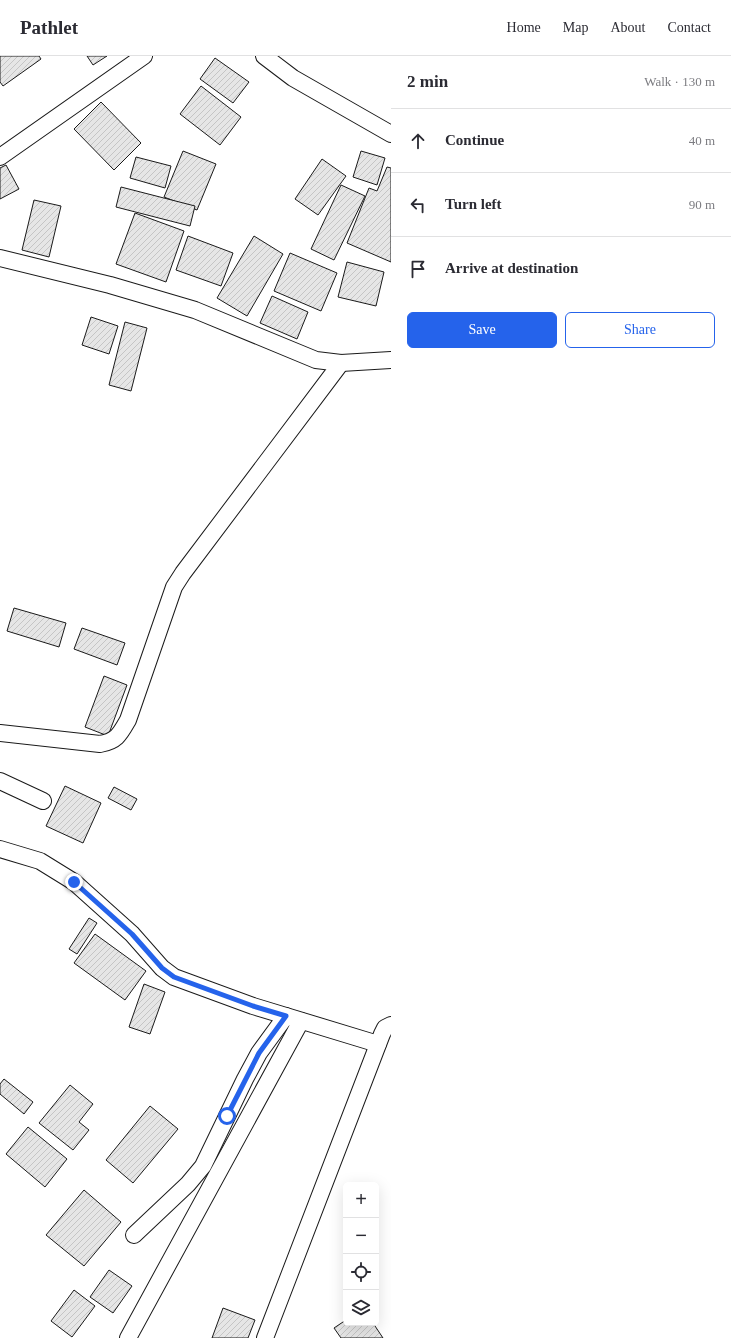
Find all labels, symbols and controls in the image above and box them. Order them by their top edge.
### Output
text: Pathlet [20,17,78,38]
text: Home [507,20,541,35]
text: Map [563,20,588,35]
text: About [610,20,645,35]
text: Contact [667,20,711,35]
text: 2 min [407,72,448,91]
text: Walk · 130 m [644,74,715,89]
icon: ahead [407,130,429,152]
text: Continue [445,132,504,148]
text: 40 m [689,133,715,148]
icon: left [407,194,429,216]
text: Turn left [445,196,502,212]
text: 90 m [689,197,715,212]
icon: arrive [407,258,429,280]
text: Arrive at destination [445,260,578,276]
button: Save [407,312,557,348]
button: Share [565,312,715,348]
route end [65,873,83,891]
route start [218,1107,236,1125]
map controls [343,1182,379,1326]
button: + [343,1182,379,1218]
button: − [343,1218,379,1254]
button: locate [343,1254,379,1290]
button: layers [343,1290,379,1326]

